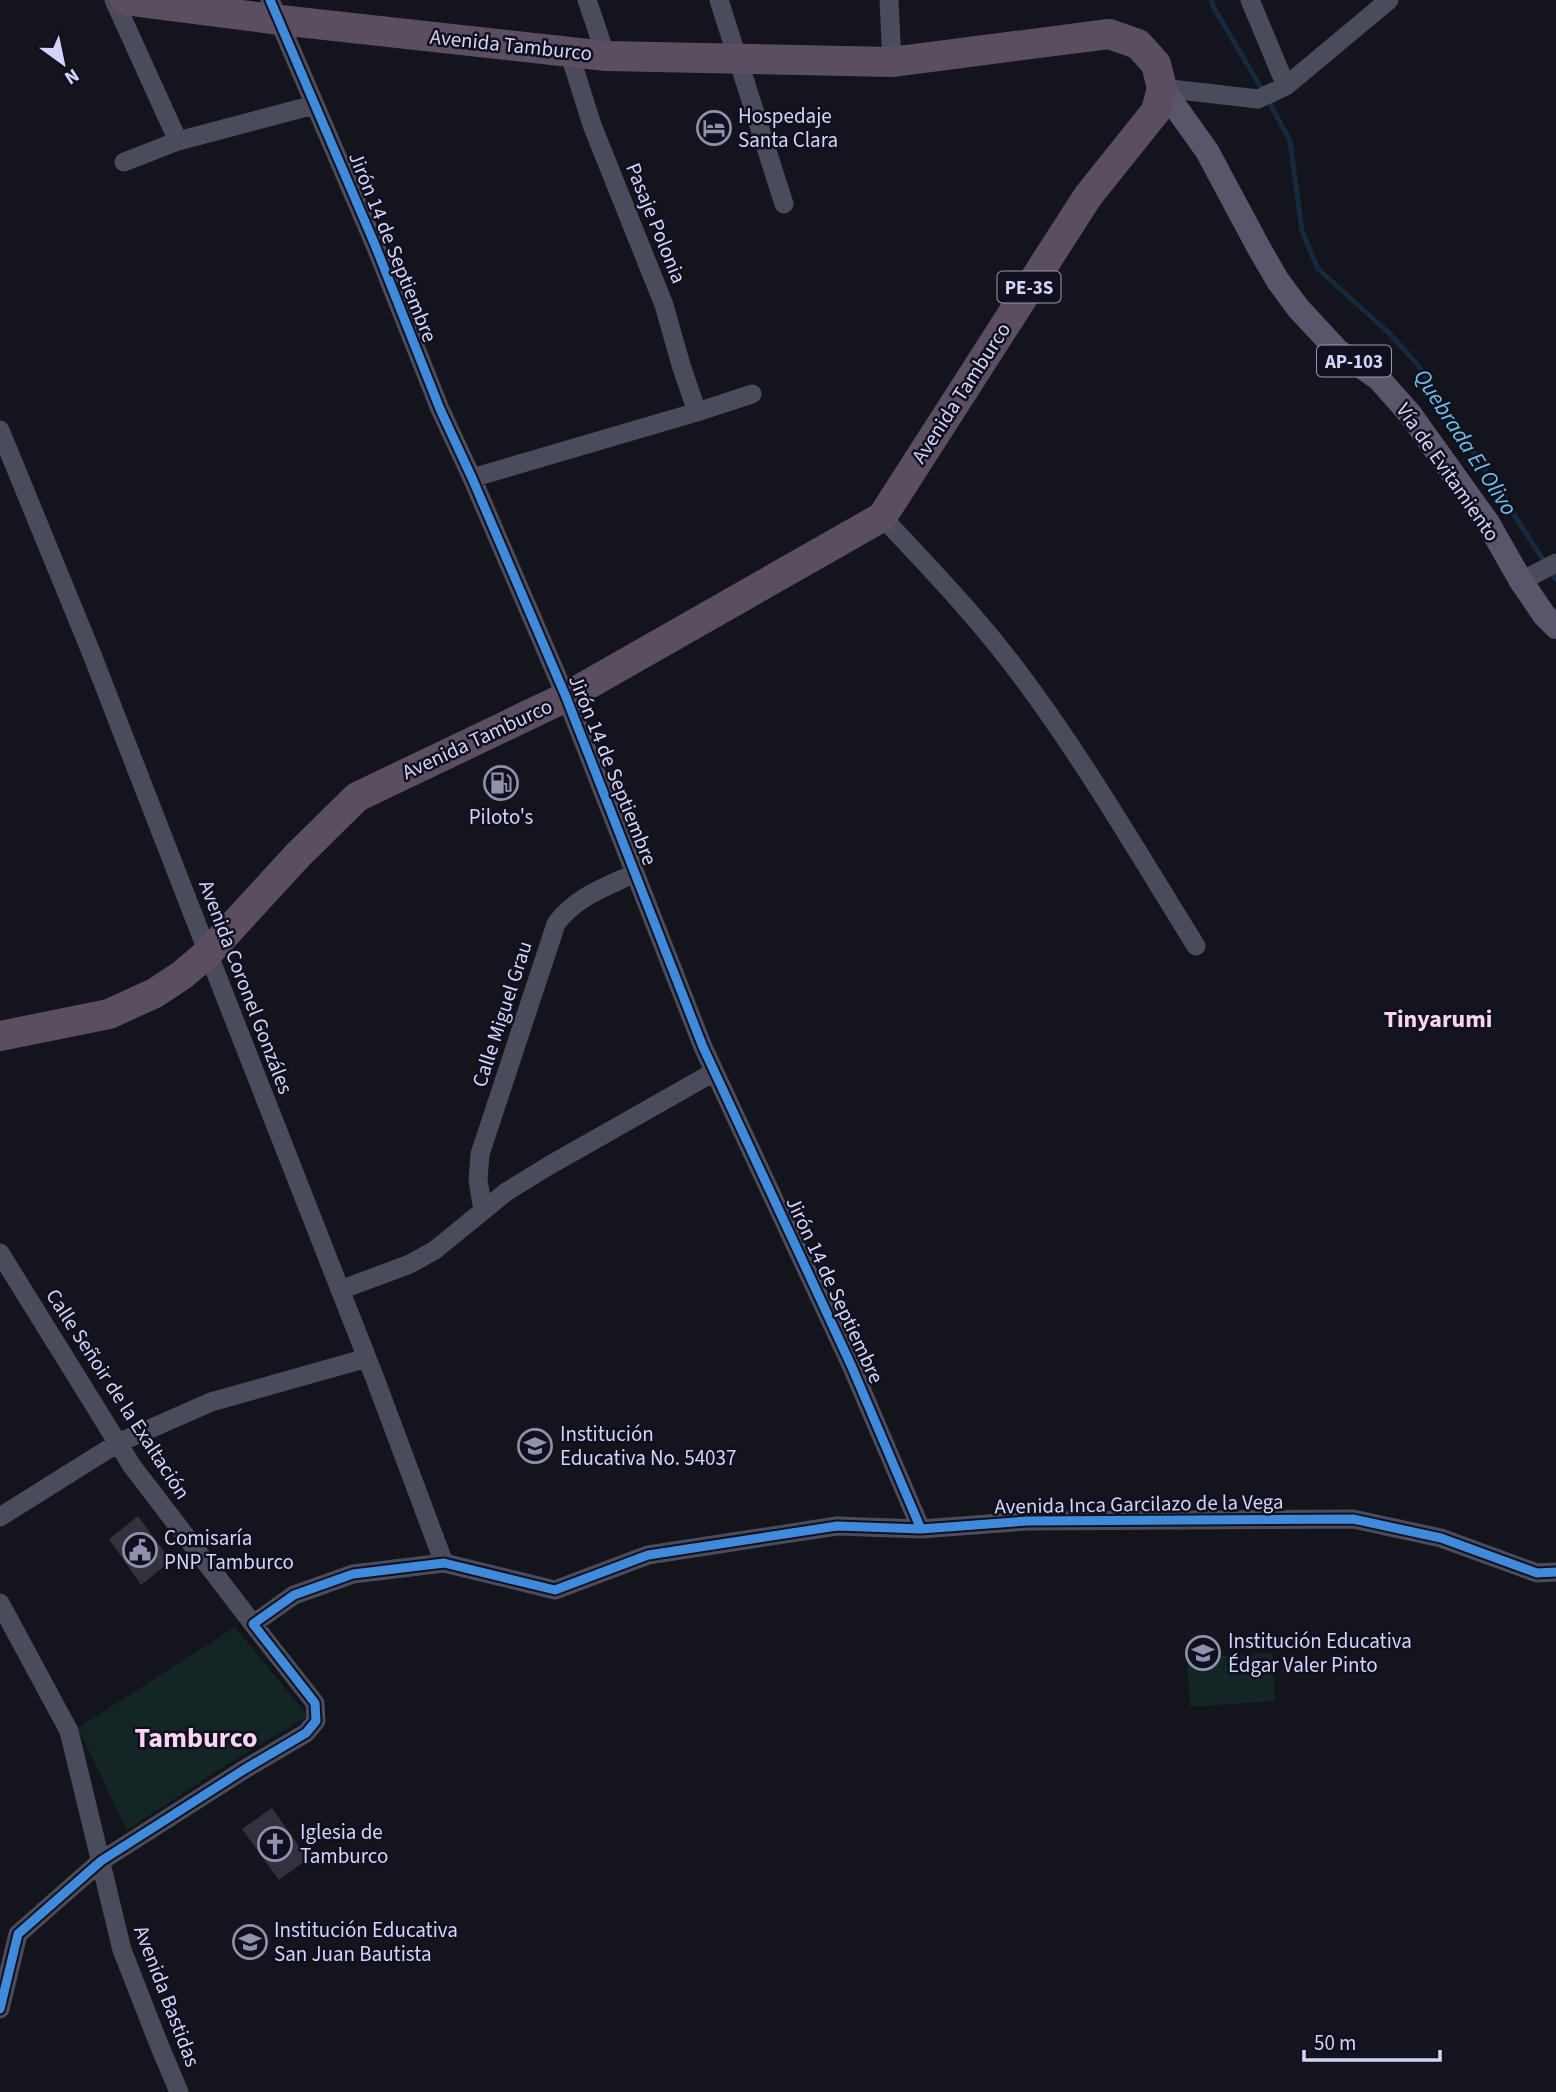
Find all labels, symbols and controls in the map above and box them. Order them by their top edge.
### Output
street label: Avenida Tamburco [428,22,594,68]
north arrow [28,28,98,98]
text: N [59,61,84,91]
place label: Hospedaje Santa Clara [738,101,838,155]
hotel icon: Hospedaje Santa Clara [695,109,733,147]
street label: Jirón 14 de Septiembre [341,147,445,347]
street label: Pasaje Polonia [618,158,694,288]
road number: PE-3S [998,272,1060,302]
street label: Avenida Tamburco [904,317,1018,469]
road number: AP-103 [1317,346,1391,376]
water label: Quebrada El Olivo [1406,363,1525,522]
street label: Vía de Evitamiento [1389,397,1507,547]
street label: Jirón 14 de Septiembre [561,670,665,870]
street label: Avenida Tamburco [397,691,557,787]
fuel station icon: Piloto's [482,764,520,802]
place label: Piloto's [469,802,534,832]
street label: Avenida Coronel Gonzáles [191,876,301,1099]
street label: Calle Miguel Grau [464,937,540,1091]
district label: Tinyarumi [1384,1002,1492,1037]
street label: Jirón 14 de Septiembre [779,1192,891,1388]
street label: Calle Señoir de la Exaltación [38,1283,198,1505]
place label: Institución Educativa No. 54037 [560,1419,736,1473]
school or university icon: Institución Educativa No. 54037 [516,1427,554,1465]
street label: Avenida Inca Garcilazo de la Vega [994,1486,1284,1522]
place label: Comisaría PNP Tamburco [164,1523,294,1577]
public building icon: Comisaría PNP Tamburco [121,1531,159,1569]
place label: Institución Educativa Édgar Valer Pinto [1228,1626,1412,1680]
school or university icon: Institución Educativa Édgar Valer Pinto [1184,1634,1222,1672]
district label: Tamburco [134,1718,258,1758]
place label: Iglesia de Tamburco [300,1817,388,1871]
church icon: Iglesia de Tamburco [256,1825,294,1863]
place label: Institución Educativa San Juan Bautista [274,1915,458,1969]
street label: Avenida Bastidas [126,1921,208,2071]
school or university icon: Institución Educativa San Juan Bautista [231,1923,269,1961]
scale bar [1304,2018,1440,2062]
text: 50 m [1314,2028,1356,2058]

